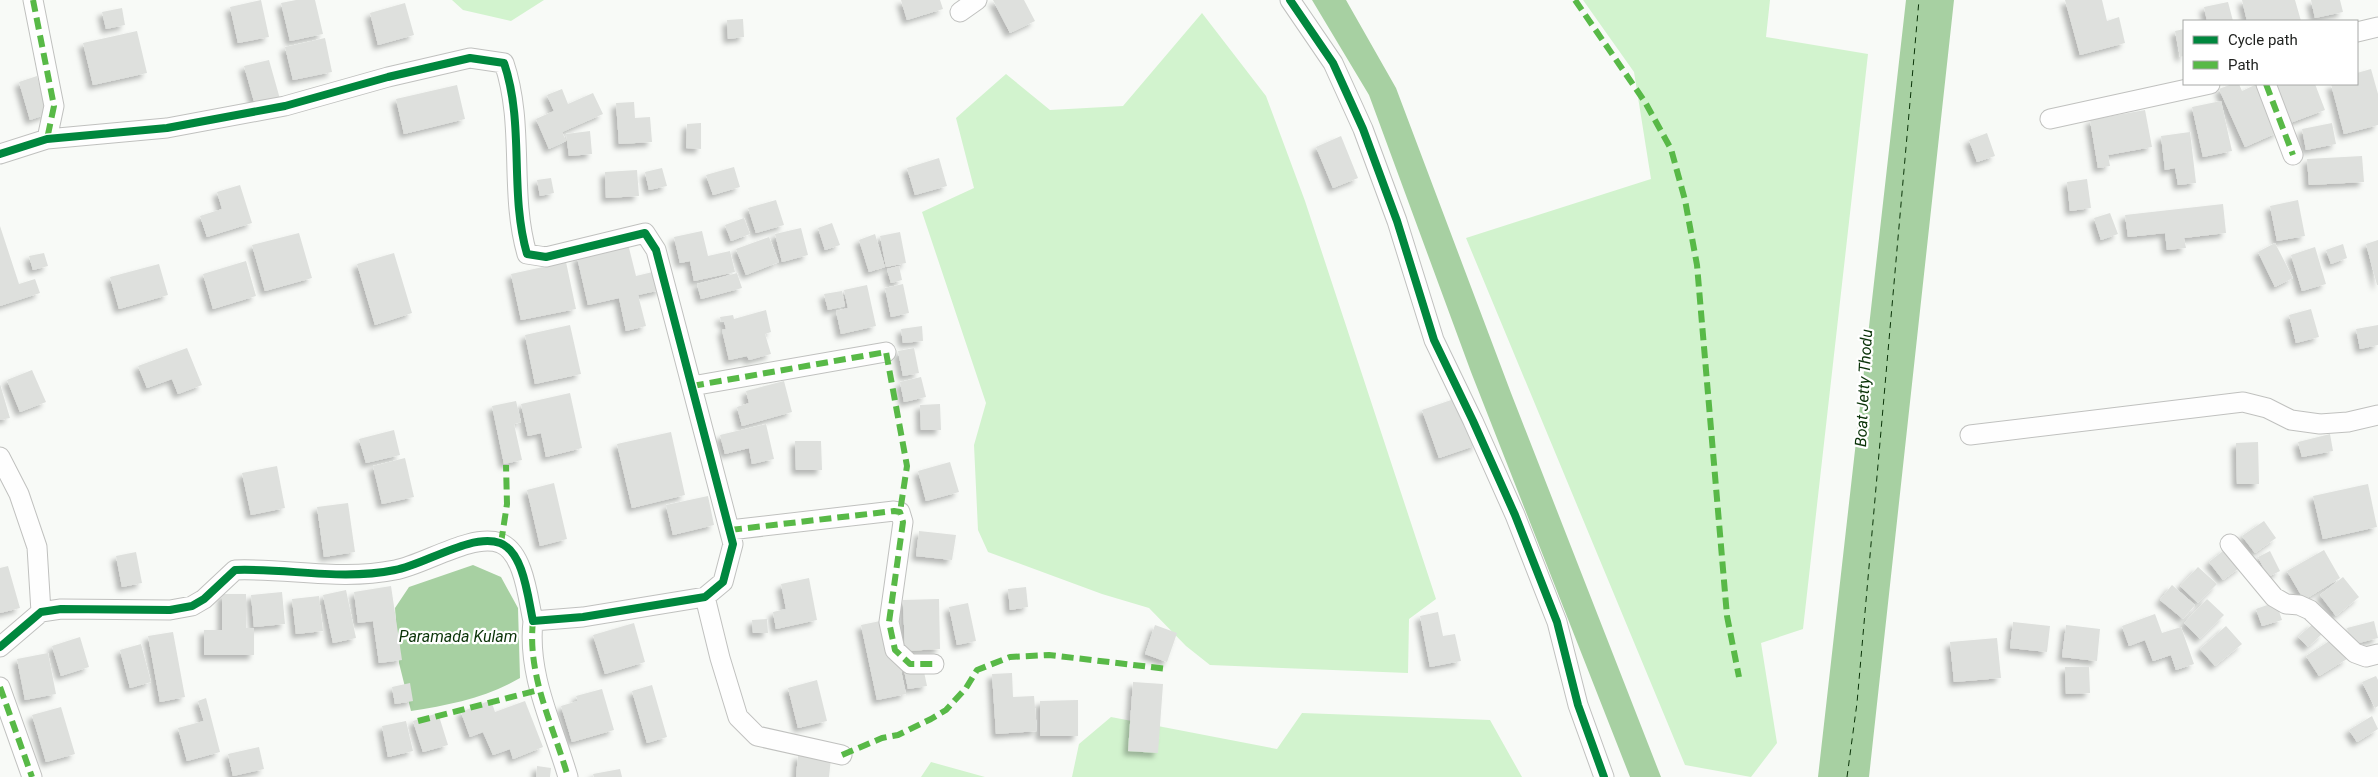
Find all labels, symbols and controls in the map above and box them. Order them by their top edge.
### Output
legend [2183,20,2358,85]
text: Cycle path [2228,31,2298,49]
text: Path [2228,56,2259,74]
water label: Boat Jetty Thodu [1851,328,1876,447]
water label: Paramada Kulam [399,627,517,646]

